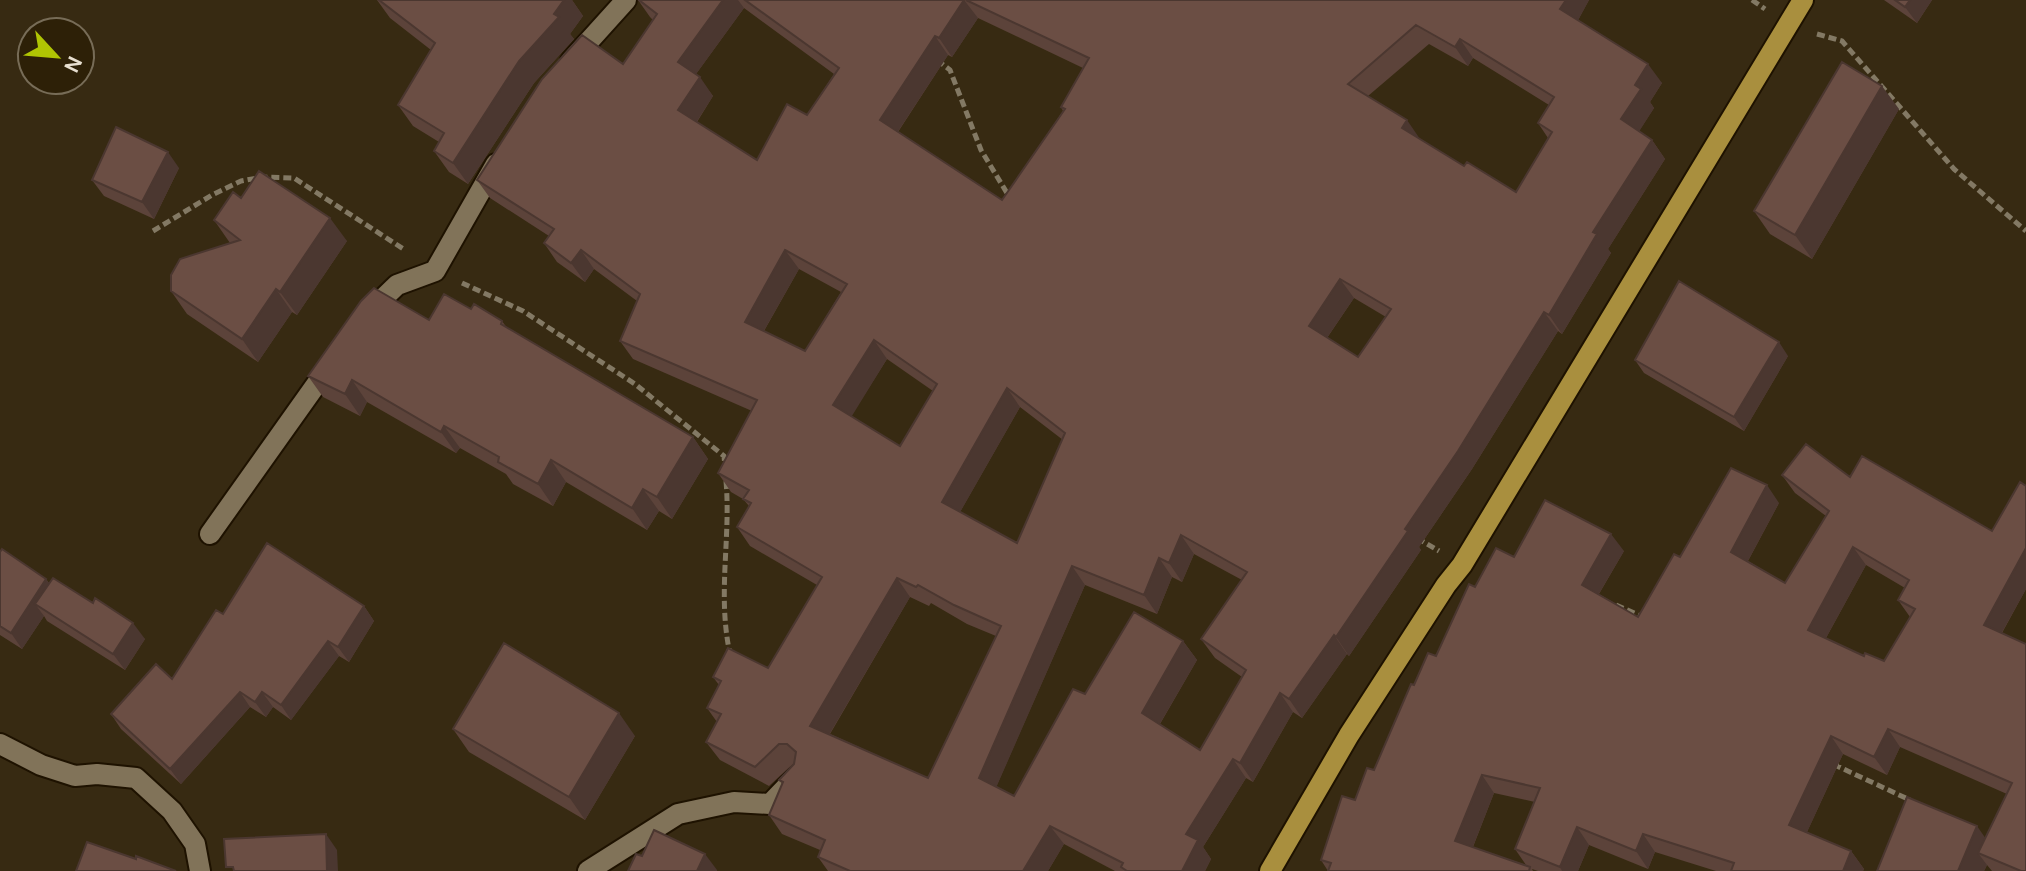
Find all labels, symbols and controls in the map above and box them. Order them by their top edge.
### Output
north arrow [16,16,96,96]
text: N [58,52,88,77]

